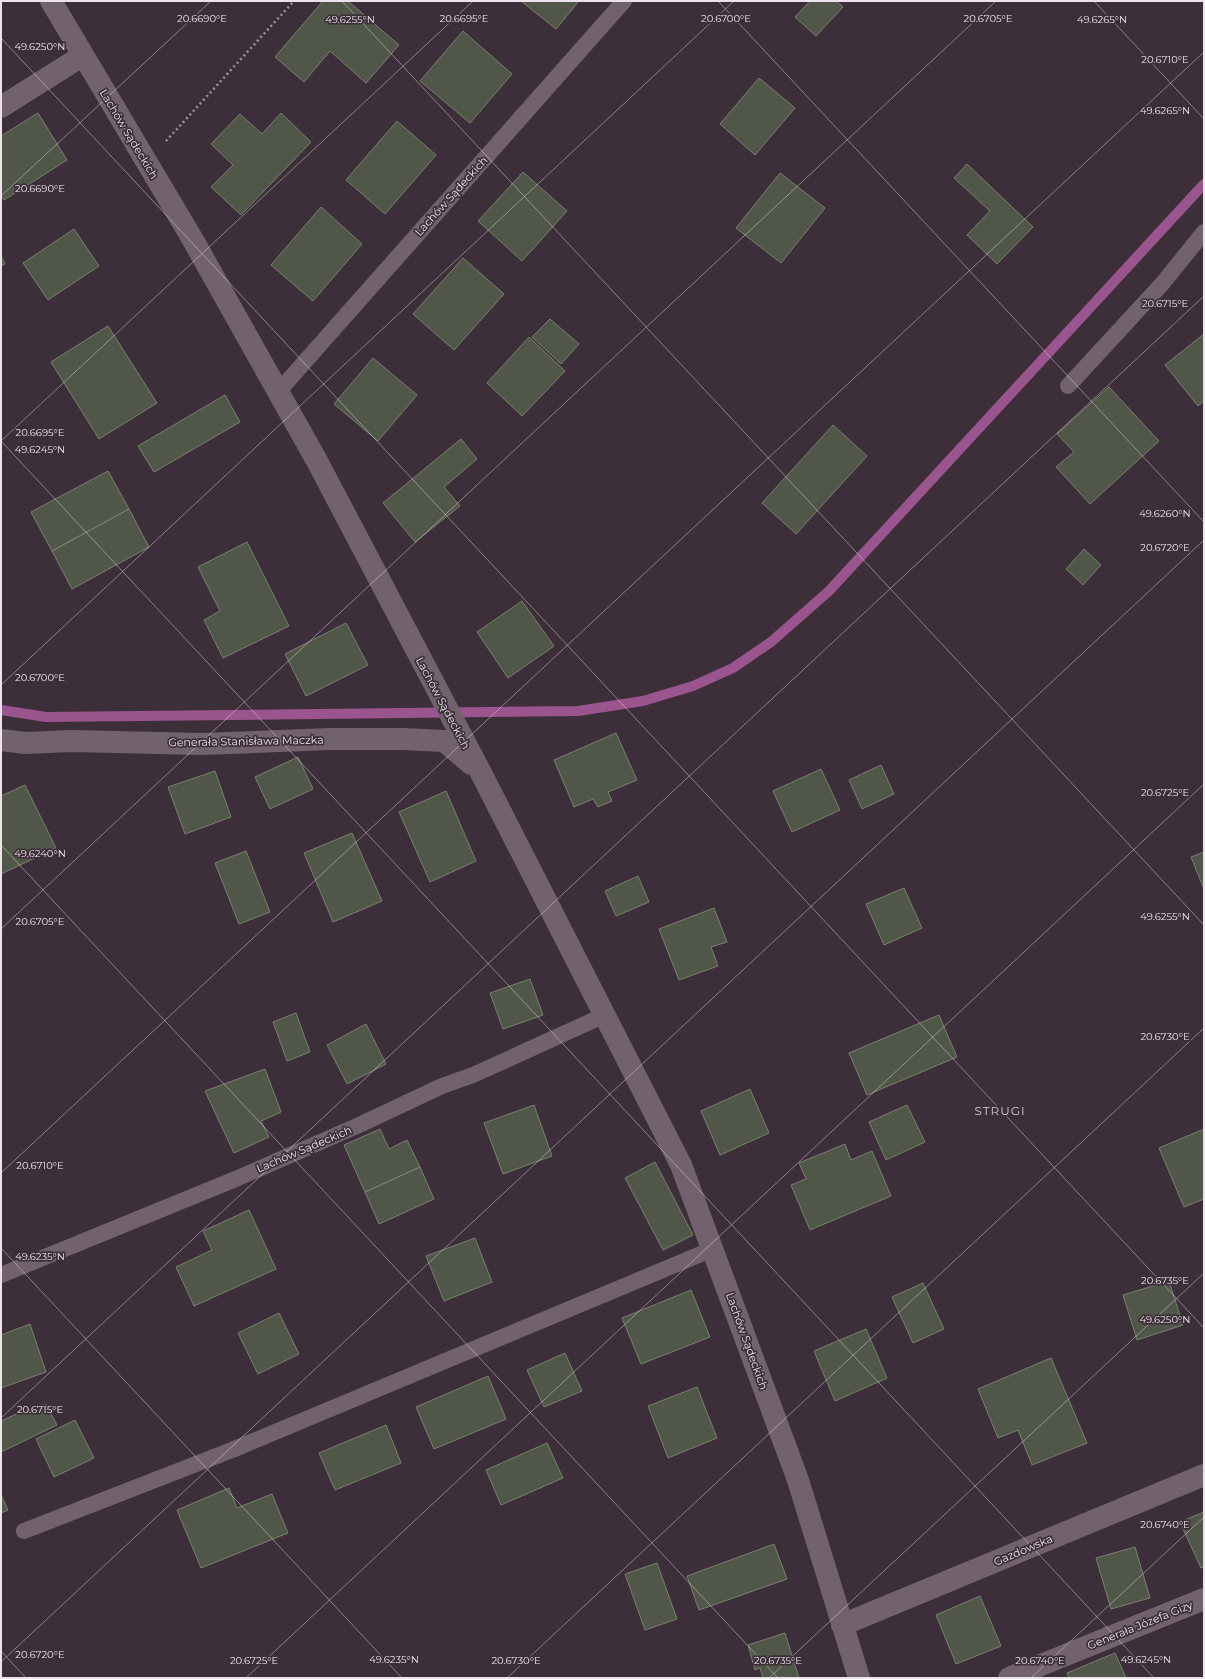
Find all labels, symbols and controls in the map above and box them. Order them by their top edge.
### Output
text: 20.6690°E [177,12,227,25]
text: 20.6695°E [440,12,489,25]
text: 20.6700°E [701,12,751,25]
text: 20.6705°E [964,12,1013,25]
text: 49.6255°N [325,13,375,26]
text: 49.6265°N [1077,13,1127,26]
text: 49.6250°N [15,40,65,53]
text: 20.6710°E [1141,53,1189,66]
street label: Lachów Sądeckich [97,87,161,181]
text: 49.6265°N [1140,104,1190,117]
street label: Lachów Sądeckich [412,153,490,239]
text: 20.6690°E [15,182,65,195]
text: 20.6715°E [1142,297,1188,310]
text: 20.6695°E [16,426,65,439]
text: 49.6245°N [15,443,65,456]
text: 49.6260°N [1139,507,1191,520]
text: 20.6720°E [1140,541,1190,554]
street label: Lachów Sądeckich [413,655,473,751]
text: 20.6700°E [15,671,65,684]
street label: Generała Stanisława Maczka [168,733,324,749]
text: 20.6725°E [1141,786,1189,799]
text: 49.6240°N [14,847,66,860]
text: 49.6255°N [1140,910,1190,923]
text: 20.6705°E [16,915,65,928]
text: 20.6730°E [1140,1030,1190,1043]
district label: STRUGI [974,1103,1026,1118]
street label: Lachów Sądeckich [254,1123,354,1175]
text: 20.6710°E [16,1159,64,1172]
text: 49.6235°N [15,1250,65,1263]
text: 20.6735°E [1141,1274,1189,1287]
street label: Lachów Sądeckich [723,1291,771,1391]
text: 49.6250°N [1140,1313,1190,1326]
text: 20.6715°E [17,1403,63,1416]
text: 20.6740°E [1140,1518,1190,1531]
street label: Gazdowska [991,1531,1055,1569]
street label: Generała Józefa Gizy [1085,1597,1195,1653]
text: 20.6720°E [15,1648,65,1661]
text: 49.6235°N [369,1653,419,1666]
text: 49.6245°N [1121,1653,1171,1666]
text: 20.6725°E [230,1654,278,1667]
text: 20.6730°E [491,1654,541,1667]
text: 20.6735°E [754,1654,802,1667]
text: 20.6740°E [1015,1654,1065,1667]

